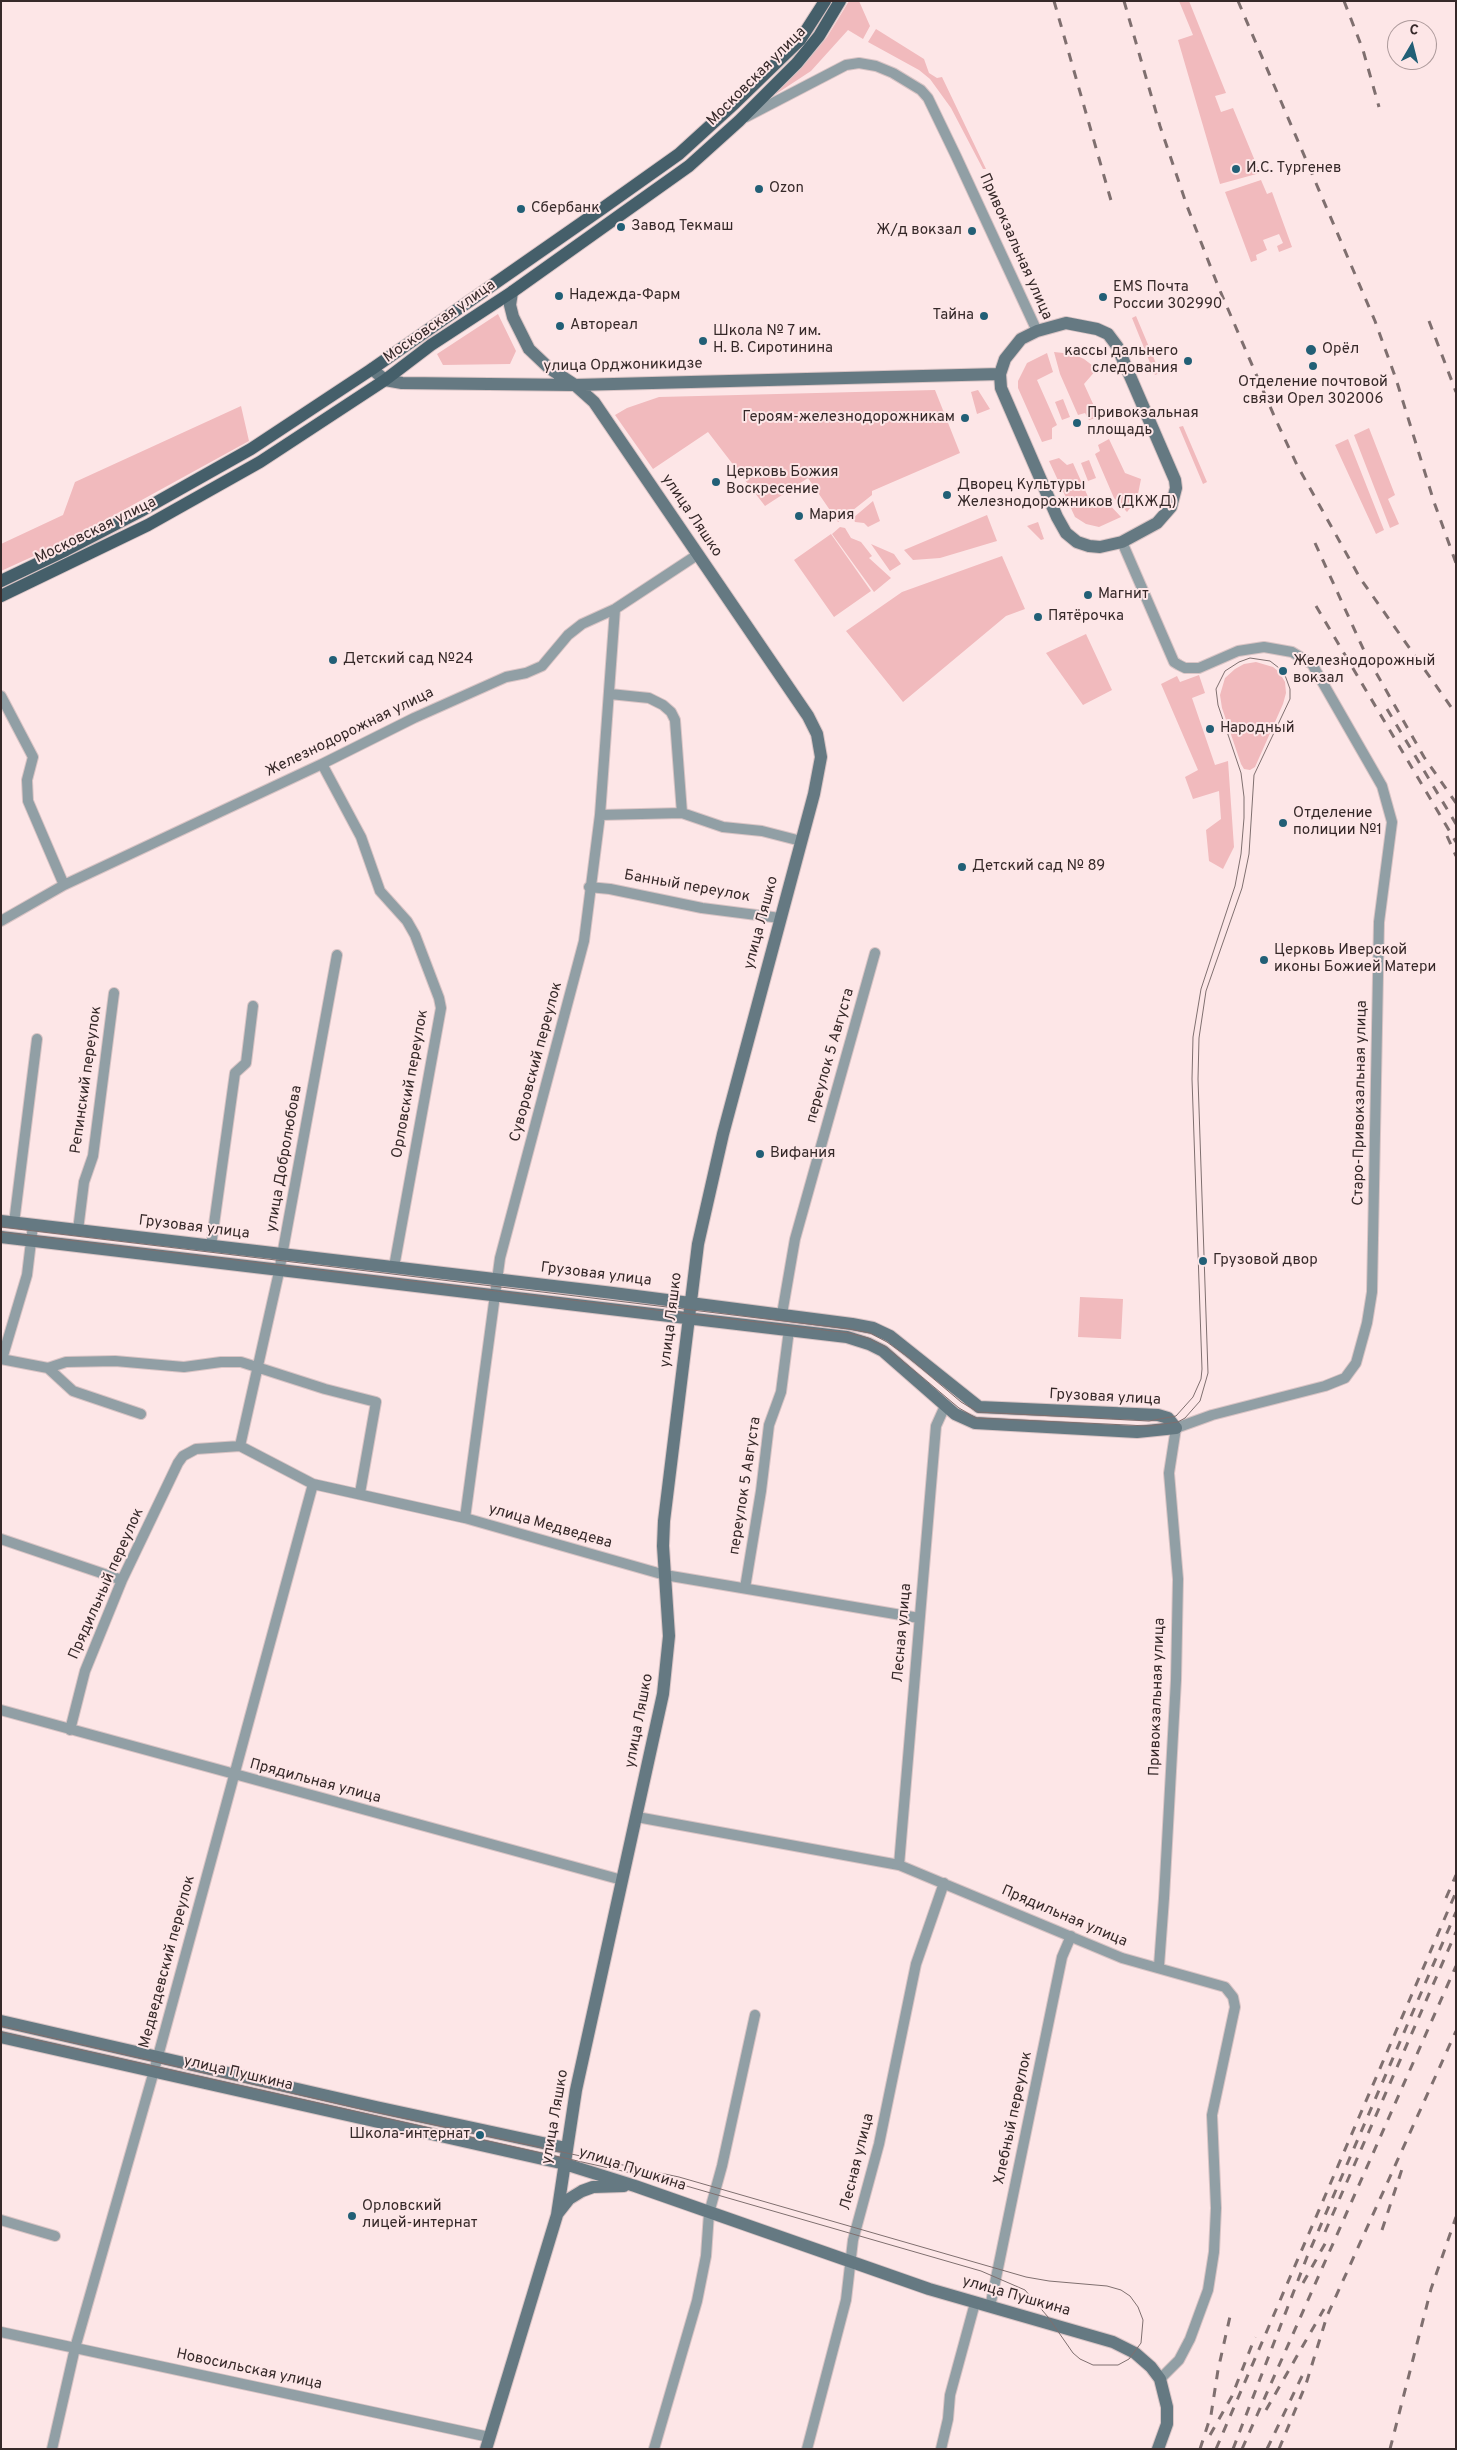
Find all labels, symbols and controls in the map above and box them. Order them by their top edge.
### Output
north arrow [1387,20,1437,70]
text: С [1408,22,1420,40]
street label: Московская улица [704,24,810,130]
place label: И.С. Тургенев [1246,160,1341,178]
marker: И.С. Тургенев [1230,163,1242,175]
street label: Привокзальная улица [975,171,1055,323]
place label: Ozon [769,180,804,198]
marker: Ozon [753,183,765,195]
place label: Сбербанк [531,200,600,218]
marker: Сбербанк [515,203,527,215]
place label: Завод Текмаш [631,218,733,236]
marker: Завод Текмаш [615,221,627,233]
place label: Ж/д вокзал [876,222,962,240]
marker: Ж/д вокзал [966,225,978,237]
street label: Московская улица [381,277,499,367]
place label: EMS Почта России 302990 [1113,279,1222,314]
place label: Надежда-Фарм [569,287,680,305]
marker: Надежда-Фарм [553,290,565,302]
marker: EMS Почта России 302990 [1097,291,1109,303]
place label: Тайна [933,307,974,325]
marker: Тайна [978,310,990,322]
place label: Автореал [570,317,638,335]
marker: Автореал [554,320,566,332]
place label: Школа № 7 им. Н. В. Сиротинина [713,323,833,358]
marker: Школа № 7 им. Н. В. Сиротинина [697,335,709,347]
place label: Орёл [1322,341,1359,359]
place label: кассы дальнего следования [1064,343,1178,378]
marker: Орёл [1304,343,1318,357]
marker: кассы дальнего следования [1182,355,1194,367]
street label: улица Орджоникидзе [543,356,703,376]
marker: Отделение почтовой связи Орел 302006 [1307,360,1319,372]
place label: Отделение почтовой связи Орел 302006 [1238,374,1388,409]
place label: Привокзальная площадь [1087,405,1199,440]
place label: Героям-железнодорожникам [742,409,955,427]
marker: Героям-железнодорожникам [959,412,971,424]
marker: Привокзальная площадь [1071,417,1083,429]
place label: Церковь Божия Воскресение [726,464,838,499]
street label: улица Ляшко [657,471,725,561]
marker: Церковь Божия Воскресение [710,476,722,488]
place label: Дворец Культуры Железнодорожников (ДКЖД) [957,477,1177,512]
marker: Дворец Культуры Железнодорожников (ДКЖД) [941,489,953,501]
street label: Московская улица [32,494,160,568]
place label: Мария [809,507,854,525]
marker: Мария [793,510,805,522]
place label: Магнит [1098,586,1149,604]
marker: Магнит [1082,589,1094,601]
place label: Пятёрочка [1048,608,1124,626]
marker: Пятёрочка [1032,611,1044,623]
place label: Детский сад №24 [343,651,473,669]
place label: Железнодорожный вокзал [1293,653,1435,688]
marker: Детский сад №24 [327,654,339,666]
marker: Железнодорожный вокзал [1277,665,1289,677]
street label: Железнодорожная улица [263,684,437,782]
place label: Народный [1220,720,1295,738]
marker: Народный [1204,723,1216,735]
place label: Отделение полиции №1 [1293,805,1382,840]
marker: Отделение полиции №1 [1277,817,1289,829]
place label: Детский сад № 89 [972,858,1105,876]
marker: Детский сад № 89 [956,861,968,873]
street label: Банный переулок [623,867,751,907]
street label: улица Ляшко [741,874,783,972]
place label: Церковь Иверской иконы Божией Матери [1274,942,1436,977]
marker: Церковь Иверской иконы Божией Матери [1258,954,1270,966]
street label: Суворовский переулок [507,980,567,1144]
street label: переулок 5 Августа [803,986,859,1126]
street label: Старо-Привокзальная улица [1350,1000,1372,1206]
street label: Репинский переулок [68,1005,106,1155]
street label: Орловский переулок [389,1008,433,1160]
street label: улица Добролюбова [263,1084,307,1234]
place label: Вифания [770,1145,835,1163]
marker: Вифания [754,1148,766,1160]
street label: Грузовая улица [137,1212,251,1244]
place label: Грузовой двор [1213,1252,1318,1270]
marker: Грузовой двор [1197,1255,1209,1267]
street label: Грузовая улица [539,1259,653,1291]
street label: улица Ляшко [657,1271,687,1369]
street label: Грузовая улица [1049,1386,1161,1410]
street label: переулок 5 Августа [726,1416,766,1556]
street label: улица Медведева [486,1501,614,1553]
street label: Прядильный переулок [65,1505,149,1663]
street label: Лесная улица [890,1583,916,1683]
street label: Привокзальная улица [1146,1618,1170,1776]
street label: улица Ляшко [622,1672,658,1770]
street label: Прядильная улица [247,1756,383,1808]
street label: Медведевский переулок [136,1874,200,2050]
street label: Прядильная улица [998,1882,1130,1952]
street label: Хлебный переулок [991,2050,1037,2186]
street label: улица Пушкина [182,2053,294,2095]
street label: улица Ляшко [539,2068,573,2166]
street label: Лесная улица [837,2112,879,2212]
place label: Школа-интернат [349,2126,470,2144]
marker: Школа-интернат [474,2129,486,2141]
street label: улица Пушкина [576,2144,688,2196]
place label: Орловский лицей-интернат [362,2198,477,2233]
marker: Орловский лицей-интернат [346,2210,358,2222]
street label: улица Пушкина [960,2273,1072,2321]
street label: Новосильская улица [174,2346,324,2394]

